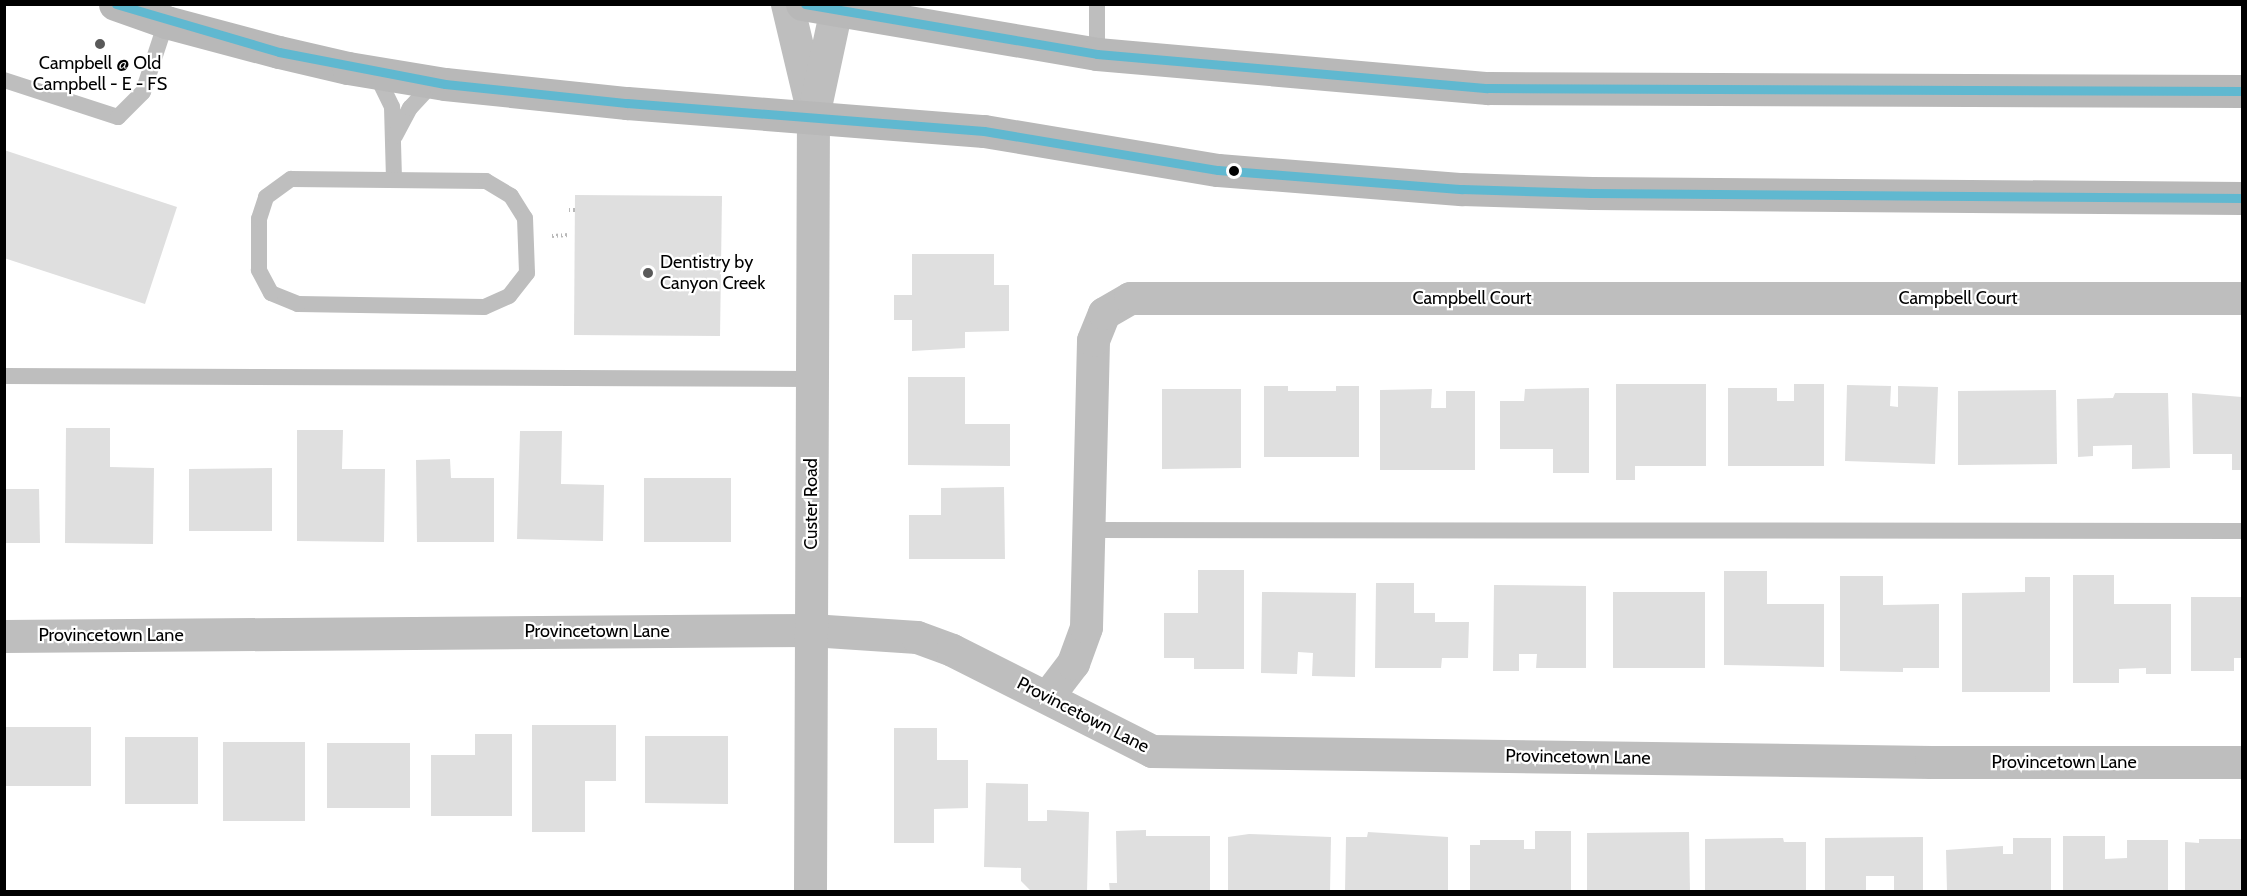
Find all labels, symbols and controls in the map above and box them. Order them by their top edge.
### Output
marker: Campbell @ Old Campbell - E - FS [93,37,107,51]
place label: Campbell @ Old Campbell - E - FS [33,53,167,96]
unlabelled marker [1228,165,1240,177]
place label: Dentistry by Canyon Creek [660,252,765,294]
marker: Dentistry by Canyon Creek [641,266,655,280]
street label: Campbell Court [1412,287,1532,309]
street label: Campbell Court [1898,287,2018,309]
street label: Custer Road [800,458,822,550]
street label: Provincetown Lane [524,620,670,642]
street label: Provincetown Lane [38,624,184,646]
street label: Provincetown Lane [1013,672,1153,758]
street label: Provincetown Lane [1505,745,1651,769]
street label: Provincetown Lane [1991,751,2137,773]

